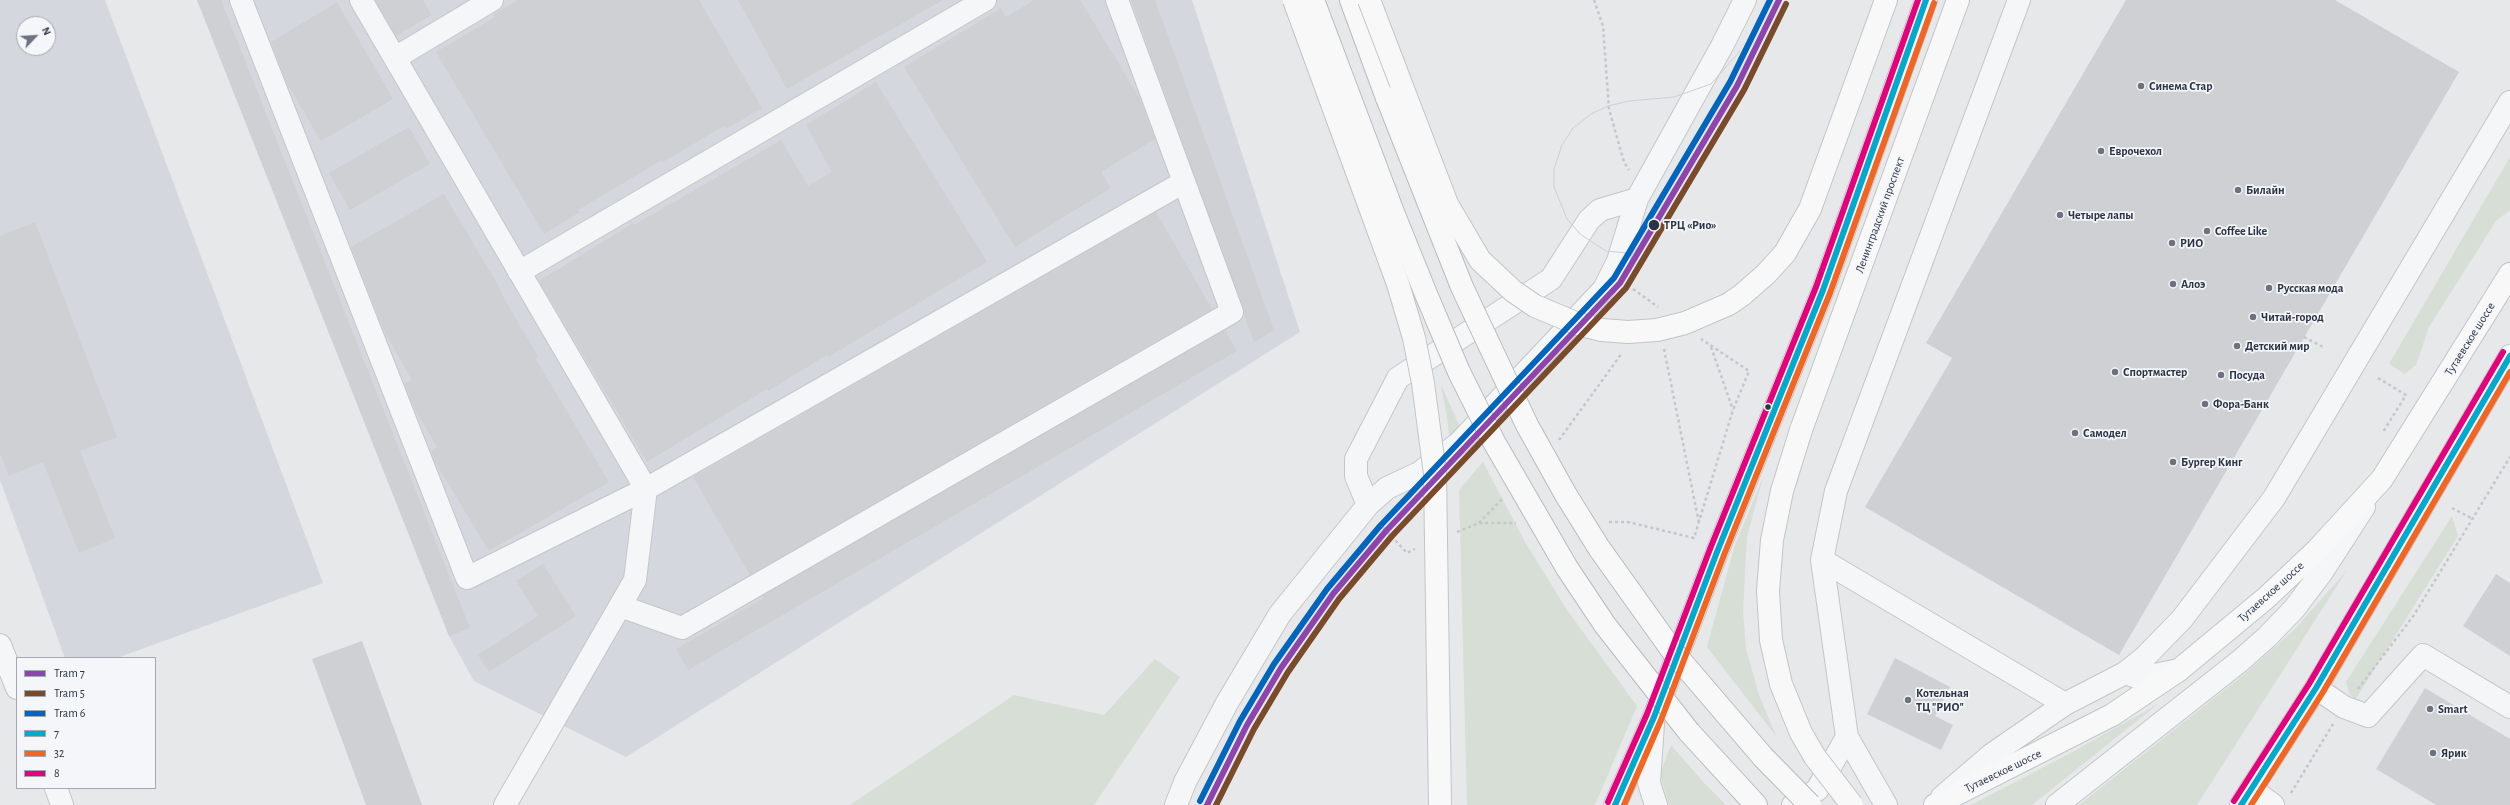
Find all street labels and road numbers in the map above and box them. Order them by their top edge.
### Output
street label: Ленинградский проспект [1852,155,1908,275]
street label: Тутаевское шоссе [2442,300,2498,378]
street label: Тутаевское шоссе [2235,559,2307,625]
street label: Тутаевское шоссе [1962,746,2044,796]

